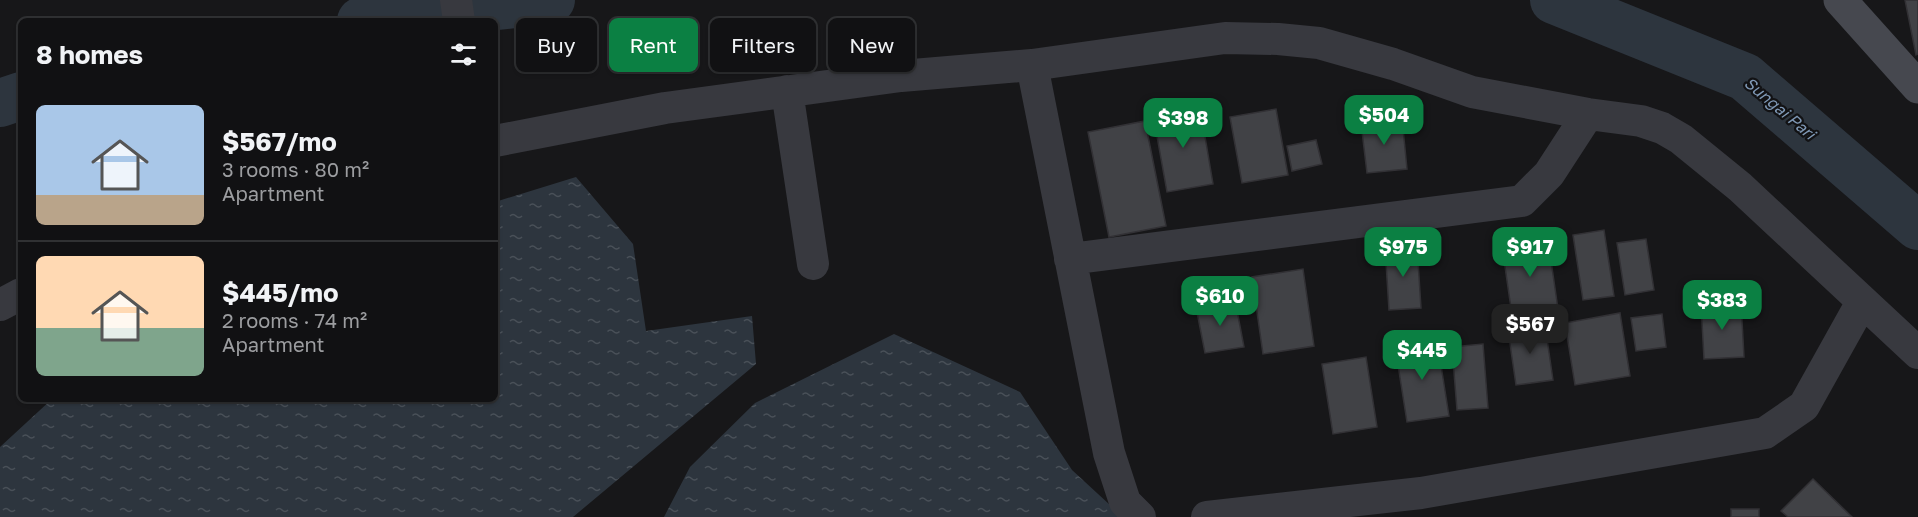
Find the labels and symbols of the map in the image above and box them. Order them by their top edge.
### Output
water label: Sungai Pari [1740,72,1821,145]
pin: $504 [1348,95,1420,146]
pin: $398 [1147,98,1219,149]
pin: $975 [1367,227,1439,278]
pin: $917 [1494,227,1566,278]
pin: $610 [1184,276,1256,327]
pin: $383 [1686,280,1758,331]
pin: $567 [1494,304,1566,355]
pin: $445 [1386,330,1458,381]

